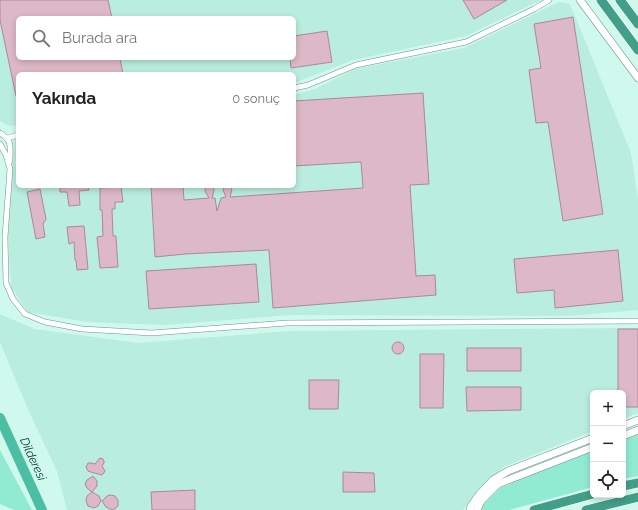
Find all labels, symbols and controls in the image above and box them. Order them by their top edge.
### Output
search box [16,16,296,60]
icon: search [30,27,52,49]
text: Burada ara [62,29,137,47]
text: Yakında [32,88,96,108]
text: 0 sonuç [232,91,280,106]
map controls [590,390,626,498]
button: + [590,390,626,426]
button: − [590,426,626,462]
water label: Dilderesi [17,435,49,483]
button: locate [590,462,626,498]

